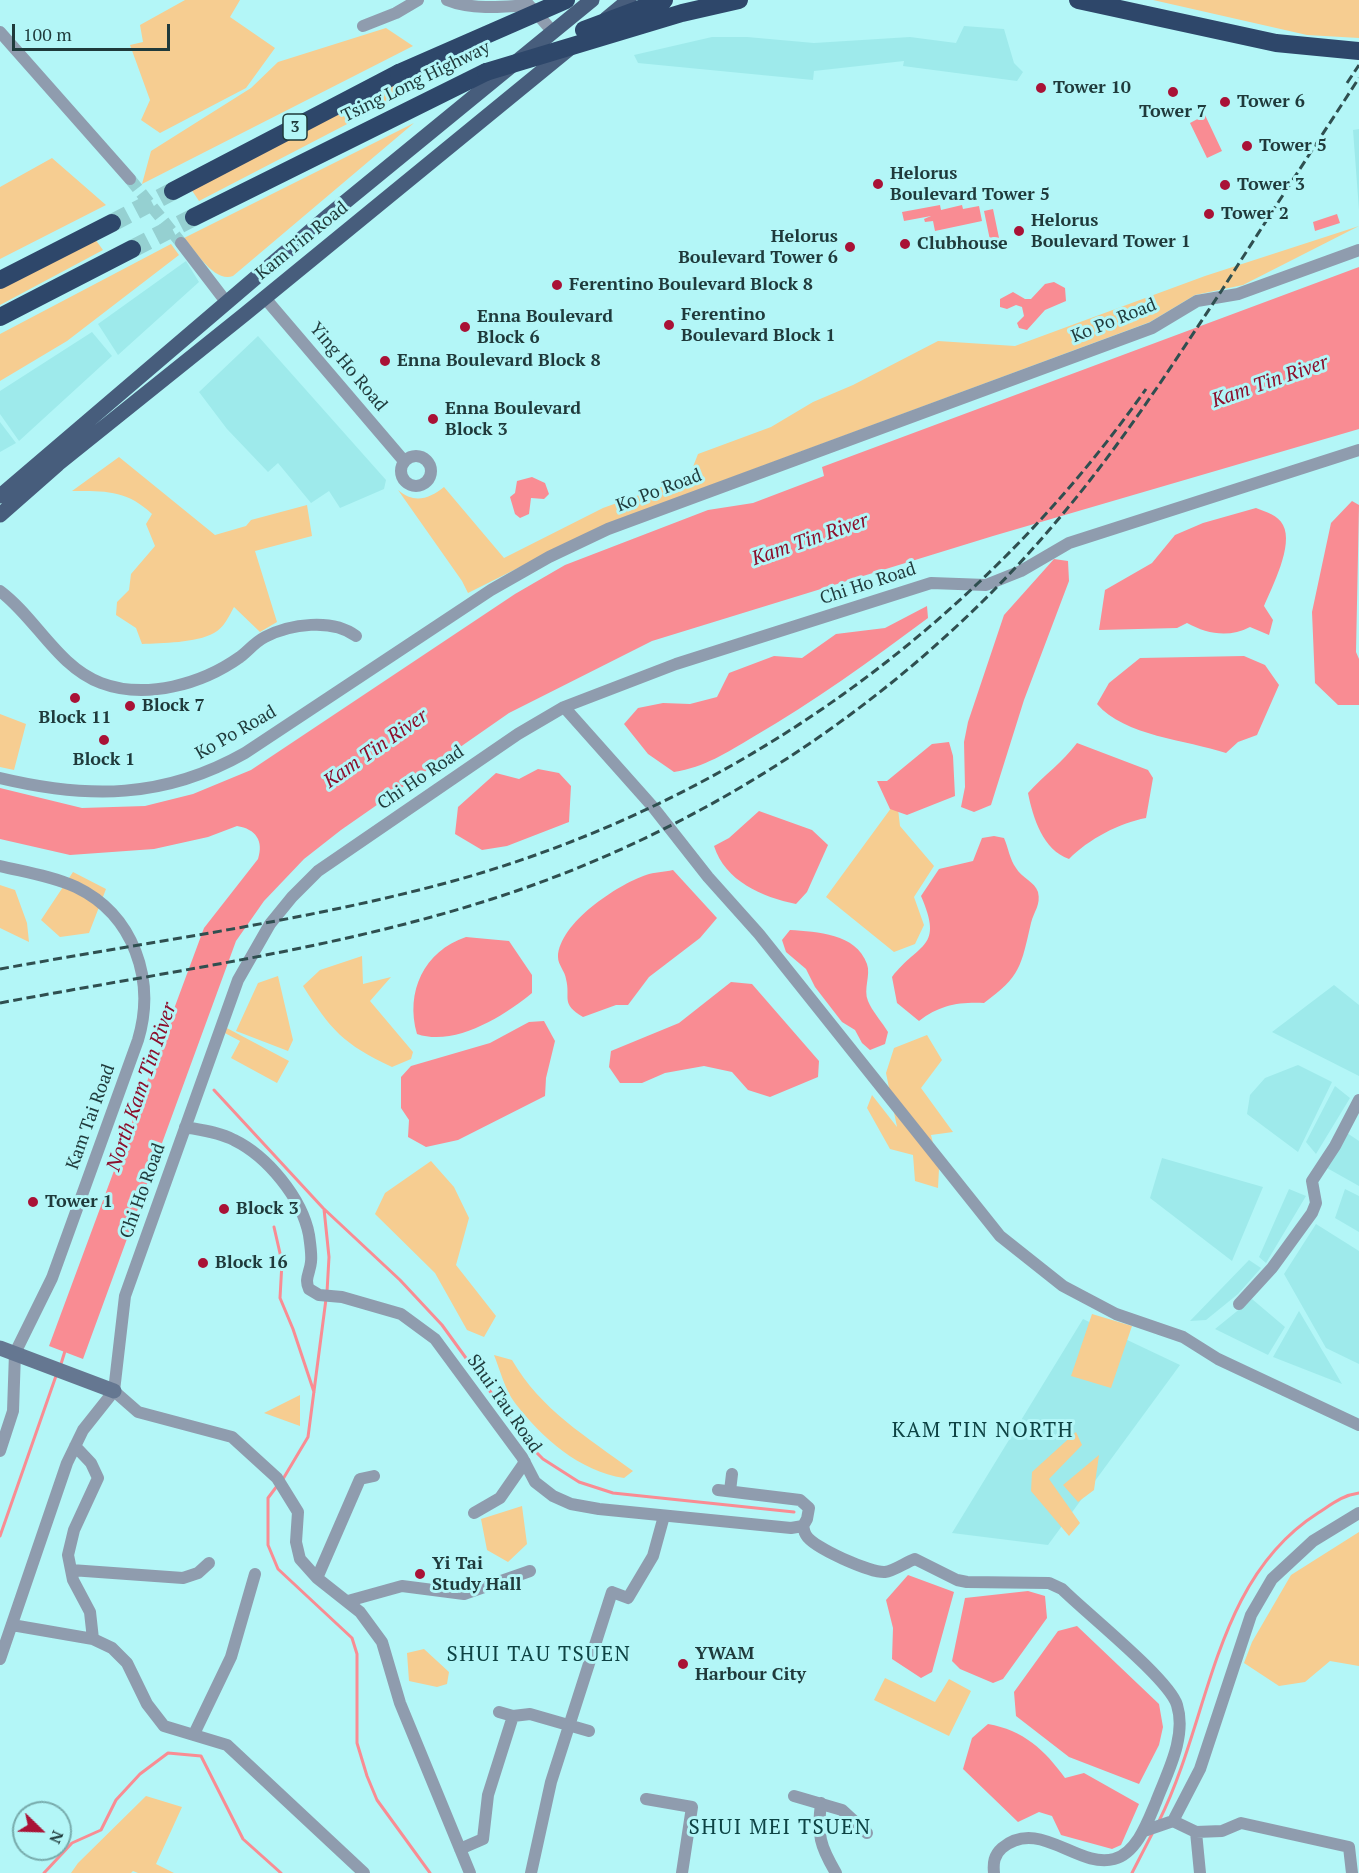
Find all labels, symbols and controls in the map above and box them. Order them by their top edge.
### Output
scale bar [15,12,172,50]
text: 100 m [23,22,72,46]
street label: Tsing Long Highway [338,37,494,127]
place label: Tower 10 [1053,77,1131,99]
marker: Tower 10 [1034,81,1048,95]
marker: Tower 7 [1166,85,1180,99]
place label: Tower 6 [1237,91,1305,113]
marker: Tower 6 [1218,95,1232,109]
place label: Tower 7 [1139,101,1207,123]
road number: 3 [283,114,307,140]
place label: Tower 5 [1259,135,1327,157]
marker: Tower 5 [1240,139,1254,153]
place label: Helorus Boulevard Tower 5 [890,163,1050,206]
place label: Tower 3 [1237,174,1305,196]
marker: Helorus Boulevard Tower 5 [871,177,885,191]
marker: Tower 3 [1218,178,1232,192]
street label: Kam Tin Road [252,197,352,285]
place label: Tower 2 [1221,203,1289,225]
marker: Tower 2 [1202,207,1216,221]
place label: Helorus Boulevard Tower 1 [1031,210,1191,252]
marker: Helorus Boulevard Tower 1 [1012,224,1026,238]
place label: Helorus Boulevard Tower 6 [678,226,838,268]
place label: Clubhouse [917,233,1008,255]
marker: Clubhouse [898,237,912,251]
marker: Helorus Boulevard Tower 6 [843,240,857,254]
place label: Ferentino Boulevard Block 8 [569,274,813,296]
marker: Ferentino Boulevard Block 8 [550,278,564,292]
street label: Ko Po Road [1068,294,1160,348]
place label: Ferentino Boulevard Block 1 [681,304,836,346]
place label: Enna Boulevard Block 6 [477,306,613,348]
street label: Ying Ho Road [305,318,391,416]
marker: Ferentino Boulevard Block 1 [662,318,676,332]
marker: Enna Boulevard Block 6 [458,320,472,334]
place label: Enna Boulevard Block 8 [397,350,601,372]
water label: Kam Tin River [1209,351,1331,413]
marker: Enna Boulevard Block 8 [378,354,392,368]
place label: Enna Boulevard Block 3 [445,398,581,440]
marker: Enna Boulevard Block 3 [426,412,440,426]
street label: Ko Po Road [613,465,705,517]
water label: Kam Tin River [749,509,871,571]
street label: Chi Ho Road [817,558,919,610]
marker: Block 11 [68,691,82,705]
place label: Block 7 [142,695,205,717]
marker: Block 7 [123,699,137,713]
street label: Ko Po Road [192,701,280,765]
water label: Kam Tin River [319,704,433,794]
place label: Block 11 [39,707,111,729]
marker: Block 1 [97,733,111,747]
street label: Chi Ho Road [374,741,468,815]
place label: Block 1 [73,749,135,771]
water label: North Kam Tin River [102,1000,182,1174]
street label: Kam Tai Road [62,1061,120,1173]
street label: Chi Ho Road [116,1141,170,1241]
place label: Tower 1 [45,1191,113,1213]
marker: Tower 1 [26,1195,40,1209]
place label: Block 3 [236,1198,299,1220]
marker: Block 3 [217,1202,231,1216]
place label: Block 16 [215,1252,288,1274]
marker: Block 16 [196,1256,210,1270]
street label: Shui Tau Road [462,1351,546,1457]
district label: KAM TIN NORTH [892,1418,1074,1444]
place label: Yi Tai Study Hall [432,1553,521,1596]
marker: Yi Tai Study Hall [413,1567,427,1581]
district label: SHUI TAU TSUEN [447,1642,631,1668]
place label: YWAM Harbour City [695,1643,806,1686]
marker: YWAM Harbour City [676,1657,690,1671]
north arrow [12,1801,72,1861]
district label: SHUI MEI TSUEN [688,1815,872,1841]
text: N [44,1827,69,1847]

